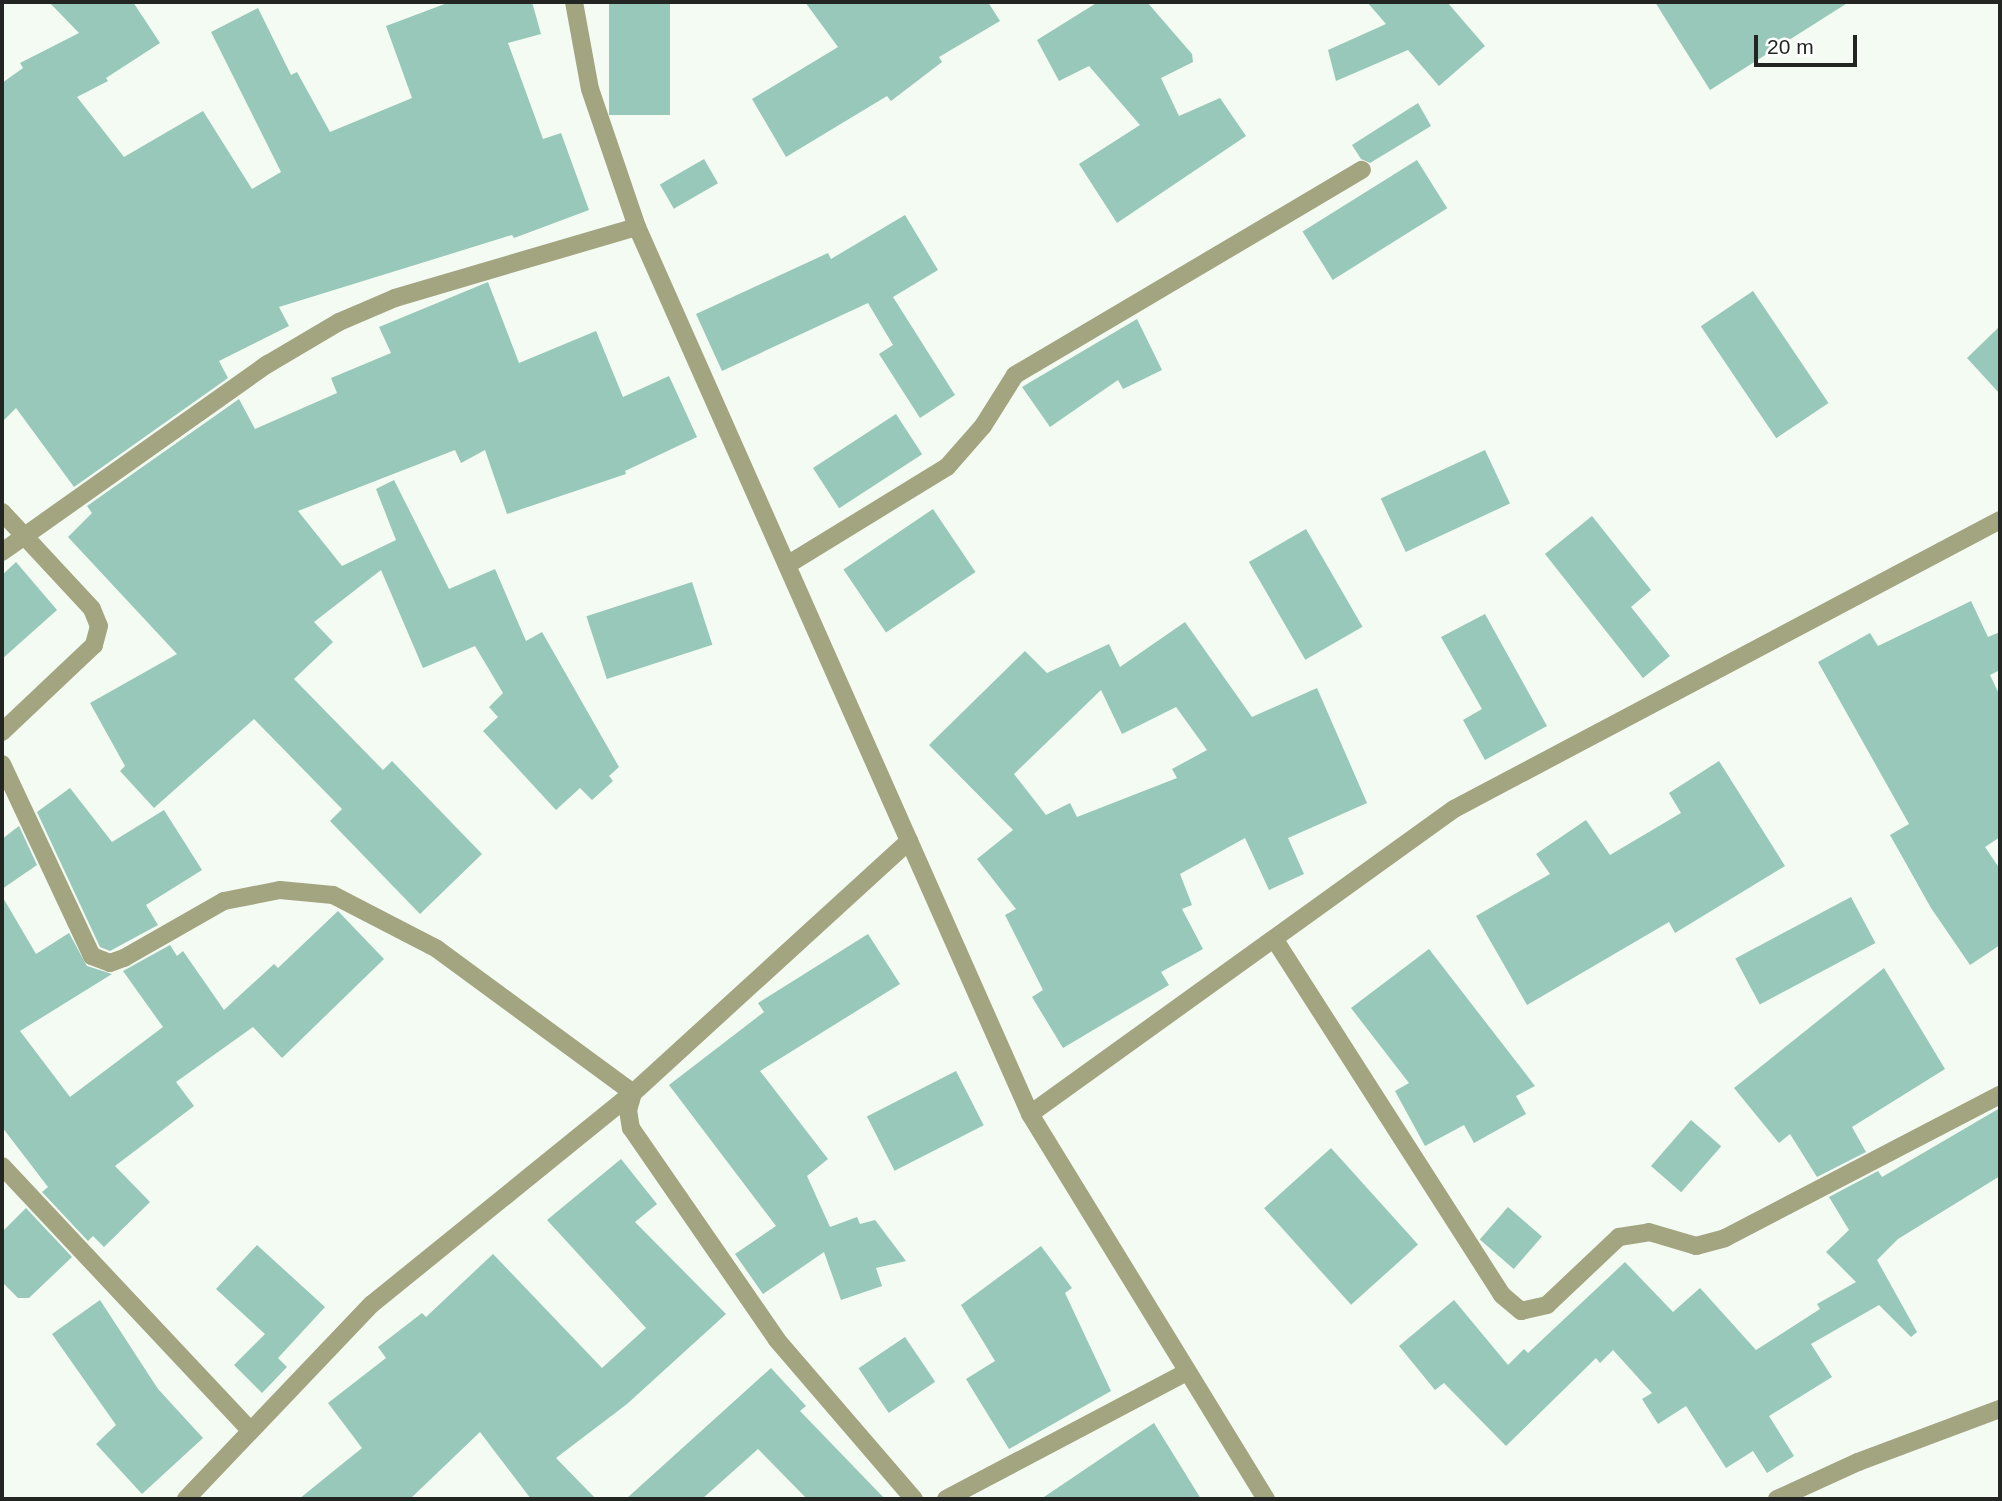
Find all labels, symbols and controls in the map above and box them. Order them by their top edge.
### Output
scale bar [1757,21,1860,65]
text: 20 m [1767,35,1814,58]

